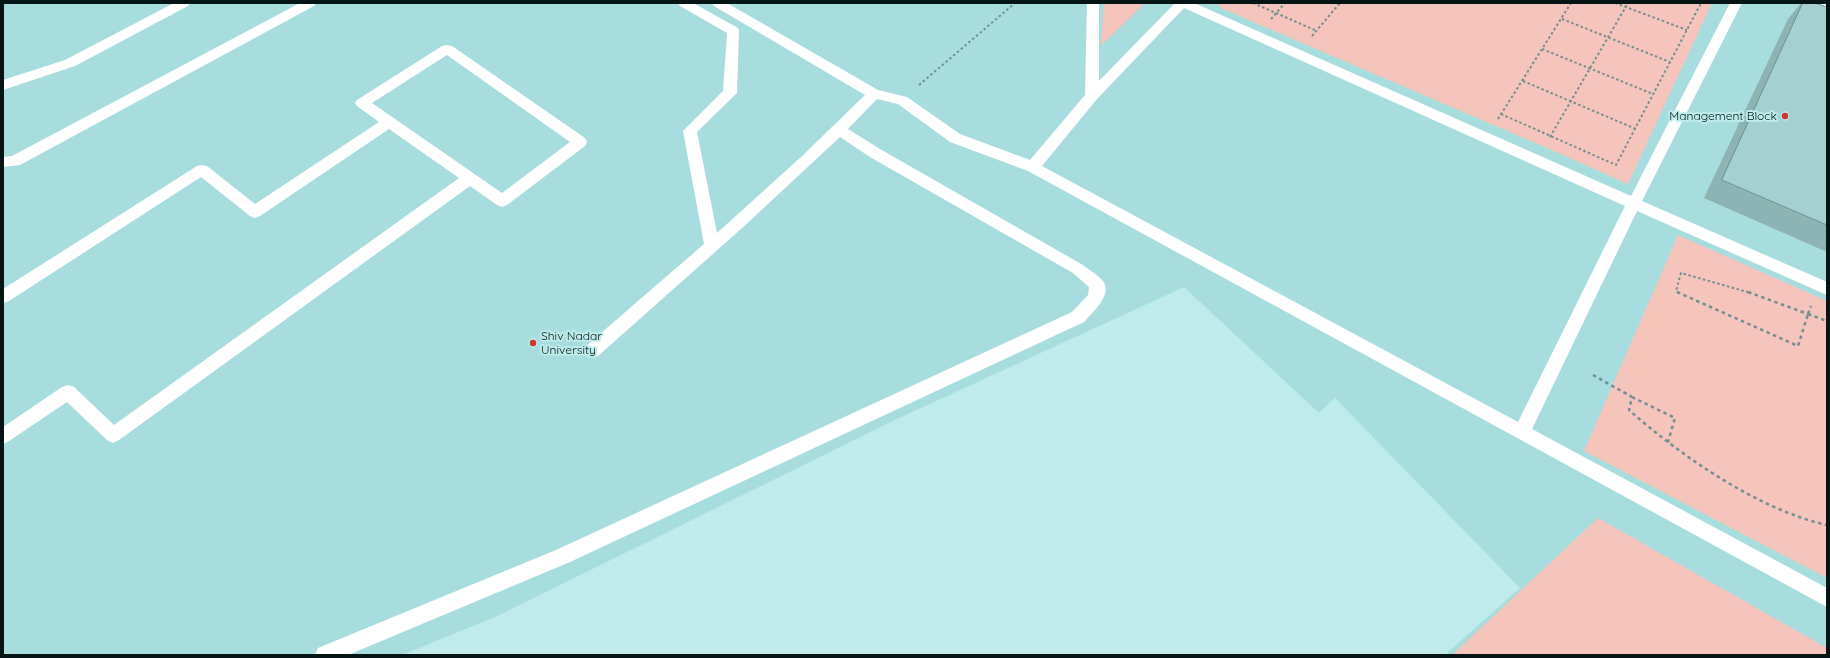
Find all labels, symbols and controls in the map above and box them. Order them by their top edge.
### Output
place label: Management Block [1669,109,1777,123]
marker: Management Block [1780,111,1790,121]
place label: Shiv Nadar University [541,329,602,357]
marker: Shiv Nadar University [528,338,538,348]

